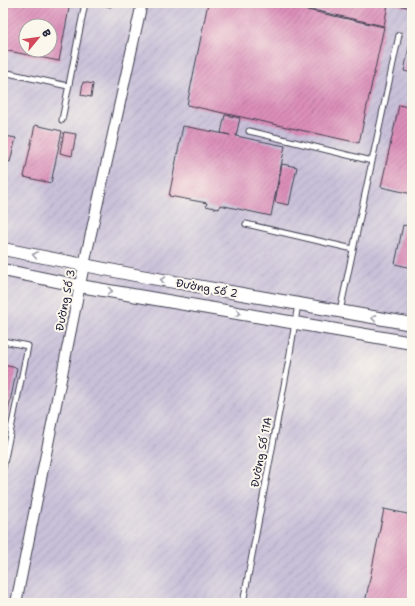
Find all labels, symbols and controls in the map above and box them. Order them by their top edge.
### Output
north arrow [18,18,58,58]
text: B [38,27,55,40]
one-way arrow [32,252,38,260]
street label: Đường Số 3 [52,268,79,332]
one-way arrow [160,276,166,285]
street label: Đường Số 2 [175,276,239,301]
one-way arrow [107,286,113,295]
one-way arrow [235,308,241,316]
one-way arrow [370,314,377,323]
street label: Đường Số 11A [247,416,276,488]

